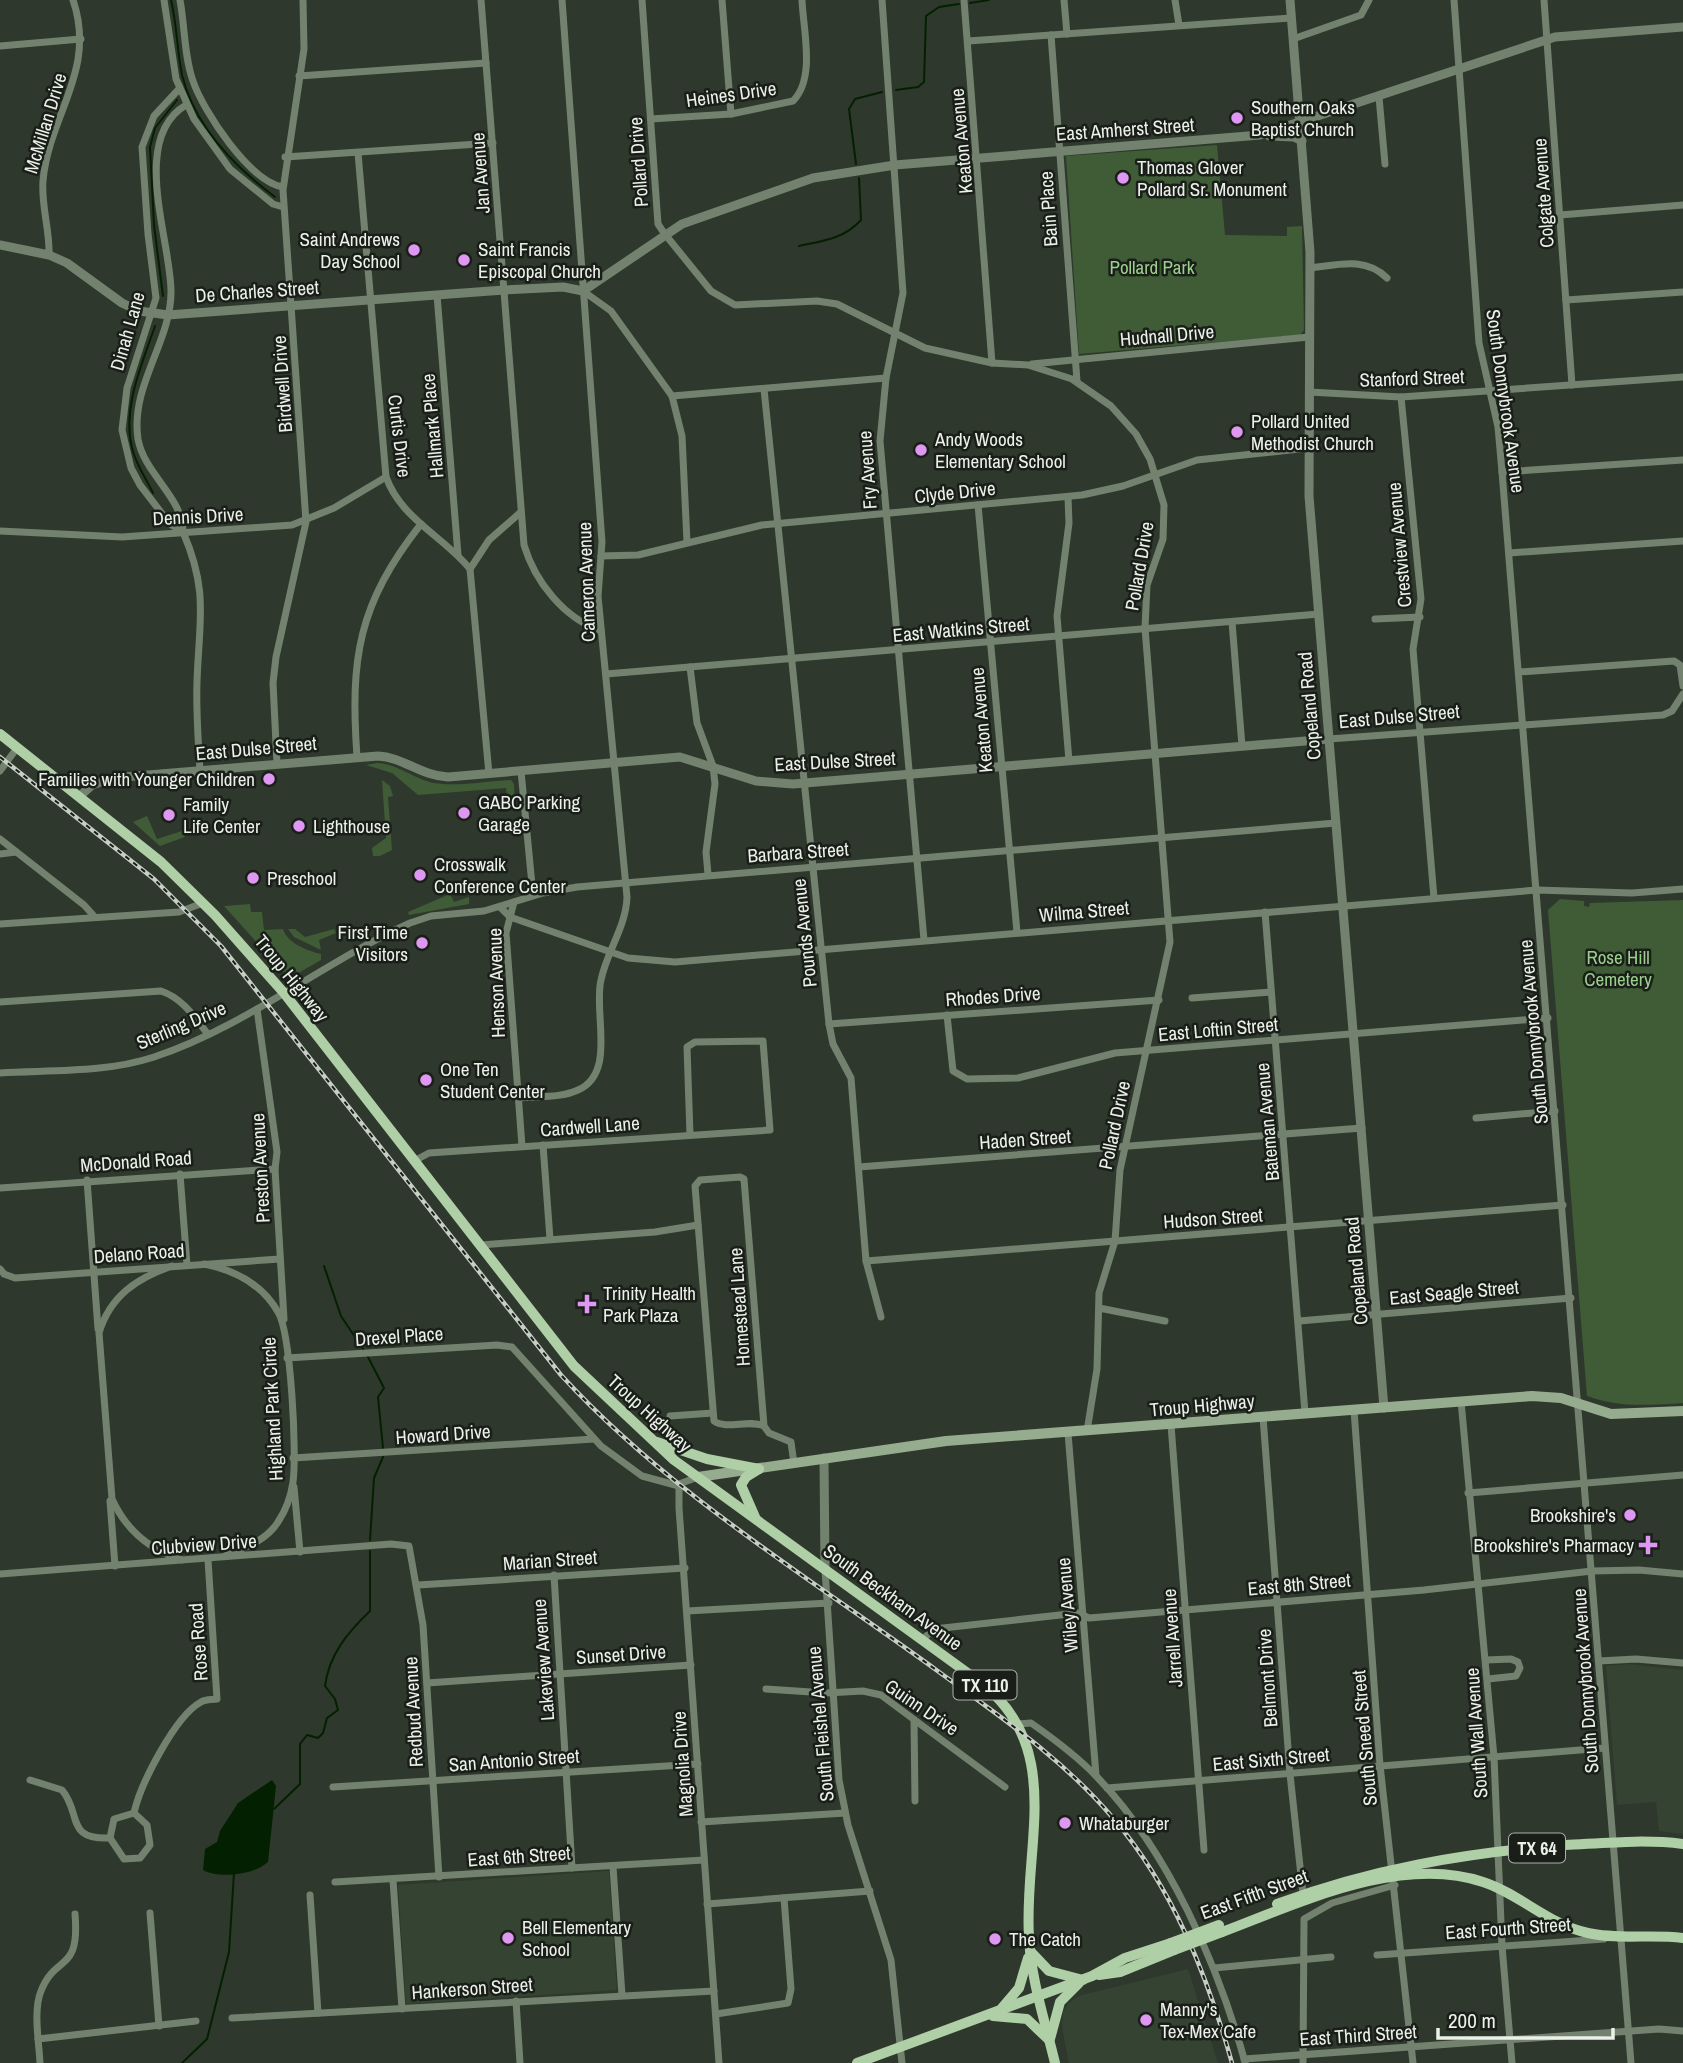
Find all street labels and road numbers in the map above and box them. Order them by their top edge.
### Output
street label: McMillan Drive [17,70,73,176]
street label: Heines Drive [684,75,778,113]
street label: Keaton Avenue [943,87,979,195]
street label: East Amherst Street [1055,111,1196,147]
street label: Pollard Drive [622,116,654,208]
street label: Jan Avenue [464,132,496,214]
street label: Colgate Avenue [1526,137,1560,249]
street label: Bain Place [1032,171,1064,247]
street label: De Charles Street [194,274,320,308]
street label: Dinah Lane [103,289,151,373]
street label: South Donnybrook Avenue [1480,308,1532,494]
street label: Hudnall Drive [1119,318,1215,352]
street label: Birdwell Drive [266,335,298,433]
street label: Stanford Street [1359,363,1465,393]
street label: Hallmark Place [414,373,450,479]
street label: Curtis Drive [382,393,418,479]
street label: Fry Avenue [851,430,883,510]
street label: Clyde Drive [913,475,997,509]
street label: Crestview Avenue [1381,481,1417,609]
street label: Dennis Drive [152,501,244,531]
street label: Pollard Drive [1118,519,1160,613]
street label: Cameron Avenue [571,522,601,642]
street label: East Watkins Street [892,610,1031,648]
street label: Copeland Road [1291,651,1327,761]
street label: Keaton Avenue [963,666,999,774]
street label: East Dulse Street [1337,698,1461,734]
street label: East Dulse Street [194,730,318,766]
street label: East Dulse Street [774,745,897,777]
street label: Barbara Street [747,835,850,869]
street label: Pounds Avenue [785,877,823,989]
street label: Wilma Street [1038,894,1131,928]
street label: Henson Avenue [481,928,511,1038]
street label: Troup Highway [249,929,335,1027]
street label: South Donnybrook Avenue [1512,939,1554,1125]
street label: Rhodes Drive [945,980,1041,1012]
street label: Sterling Drive [132,994,230,1056]
street label: East Loftin Street [1157,1011,1280,1047]
street label: Bateman Avenue [1249,1062,1285,1182]
street label: Pollard Drive [1092,1078,1136,1172]
street label: Cardwell Lane [539,1110,641,1142]
street label: Preston Avenue [244,1113,276,1223]
street label: Haden Street [978,1123,1072,1155]
street label: McDonald Road [79,1144,193,1178]
street label: Hudson Street [1162,1202,1264,1234]
street label: Copeland Road [1338,1216,1374,1326]
street label: Delano Road [93,1237,185,1269]
street label: Homestead Lane [722,1247,756,1367]
street label: East Seagle Street [1388,1273,1521,1311]
street label: Drexel Place [354,1320,444,1352]
street label: Highland Park Circle [255,1337,289,1481]
street label: Troup Highway [602,1368,698,1458]
street label: Troup Highway [1149,1387,1256,1423]
street label: Howard Drive [395,1418,491,1450]
street label: Clubview Drive [150,1527,258,1561]
street label: South Beckham Avenue [818,1538,968,1656]
street label: Marian Street [502,1544,599,1576]
street label: Wiley Avenue [1050,1557,1084,1653]
street label: East 8th Street [1247,1566,1352,1601]
street label: Jarrell Avenue [1156,1588,1188,1688]
street label: South Donnybrook Avenue [1566,1588,1604,1774]
street label: Lakeview Avenue [526,1598,560,1722]
street label: Rose Road [182,1602,214,1682]
street label: Belmont Drive [1251,1628,1283,1728]
street label: Sunset Drive [575,1638,667,1670]
street label: South Fleishel Avenue [800,1645,840,1803]
street label: Redbud Avenue [397,1656,429,1768]
street label: South Wall Avenue [1458,1667,1494,1799]
street label: South Sneed Street [1345,1668,1383,1807]
road number: TX 110 [954,1670,1016,1700]
street label: Guinn Drive [880,1673,964,1741]
street label: Magnolia Drive [665,1710,699,1818]
street label: East Sixth Street [1212,1741,1331,1777]
street label: San Antonio Street [448,1742,581,1778]
road number: TX 64 [1509,1834,1565,1862]
street label: East 6th Street [467,1839,572,1873]
street label: East Fifth Street [1197,1862,1312,1925]
street label: East Fourth Street [1444,1911,1572,1945]
street label: Hankerson Street [411,1971,534,2005]
street label: East Third Street [1298,2018,1418,2052]

